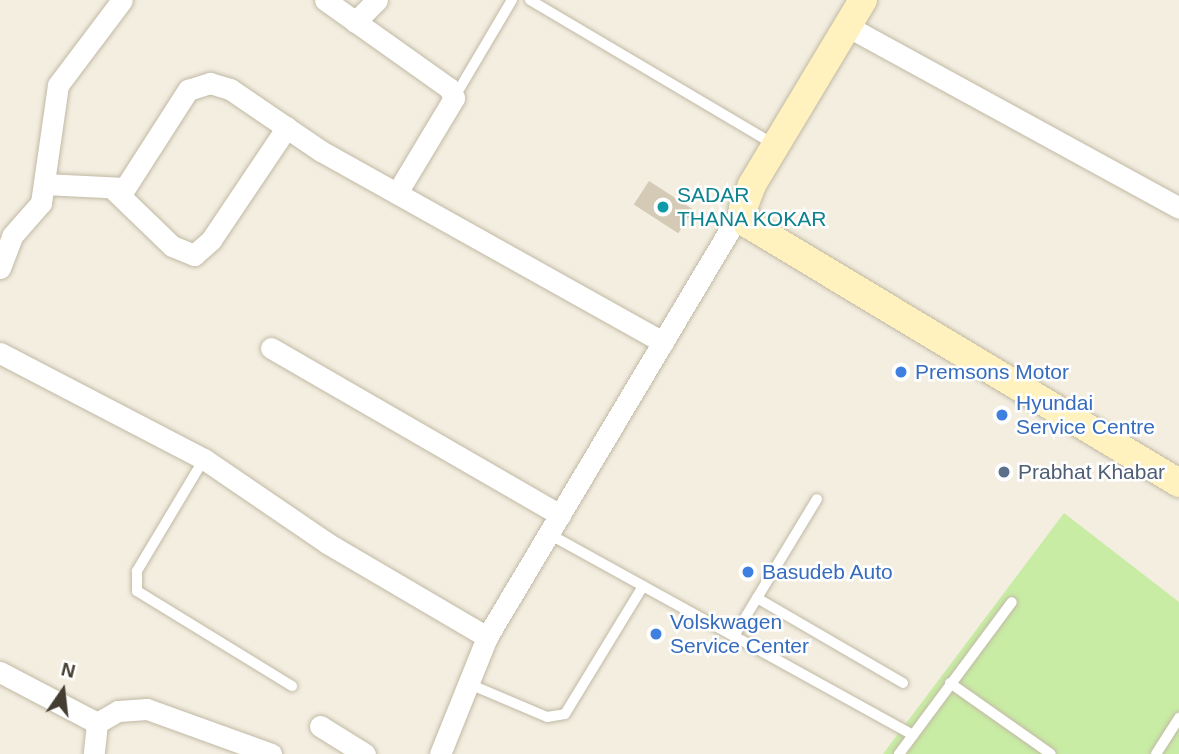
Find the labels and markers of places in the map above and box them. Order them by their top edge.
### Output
place label: SADAR THANA KOKAR [677,182,828,232]
marker: SADAR THANA KOKAR [655,199,671,215]
place label: Premsons Motor [915,359,1069,385]
marker: Premsons Motor [893,364,909,380]
place label: Hyundai Service Centre [1016,390,1155,440]
marker: Hyundai Service Centre [994,407,1010,423]
place label: Prabhat Khabar [1018,459,1165,485]
marker: Prabhat Khabar [996,464,1012,480]
place label: Basudeb Auto [762,559,894,585]
marker: Basudeb Auto [740,564,756,580]
place label: Volskwagen Service Center [670,609,809,659]
marker: Volskwagen Service Center [648,626,664,642]

